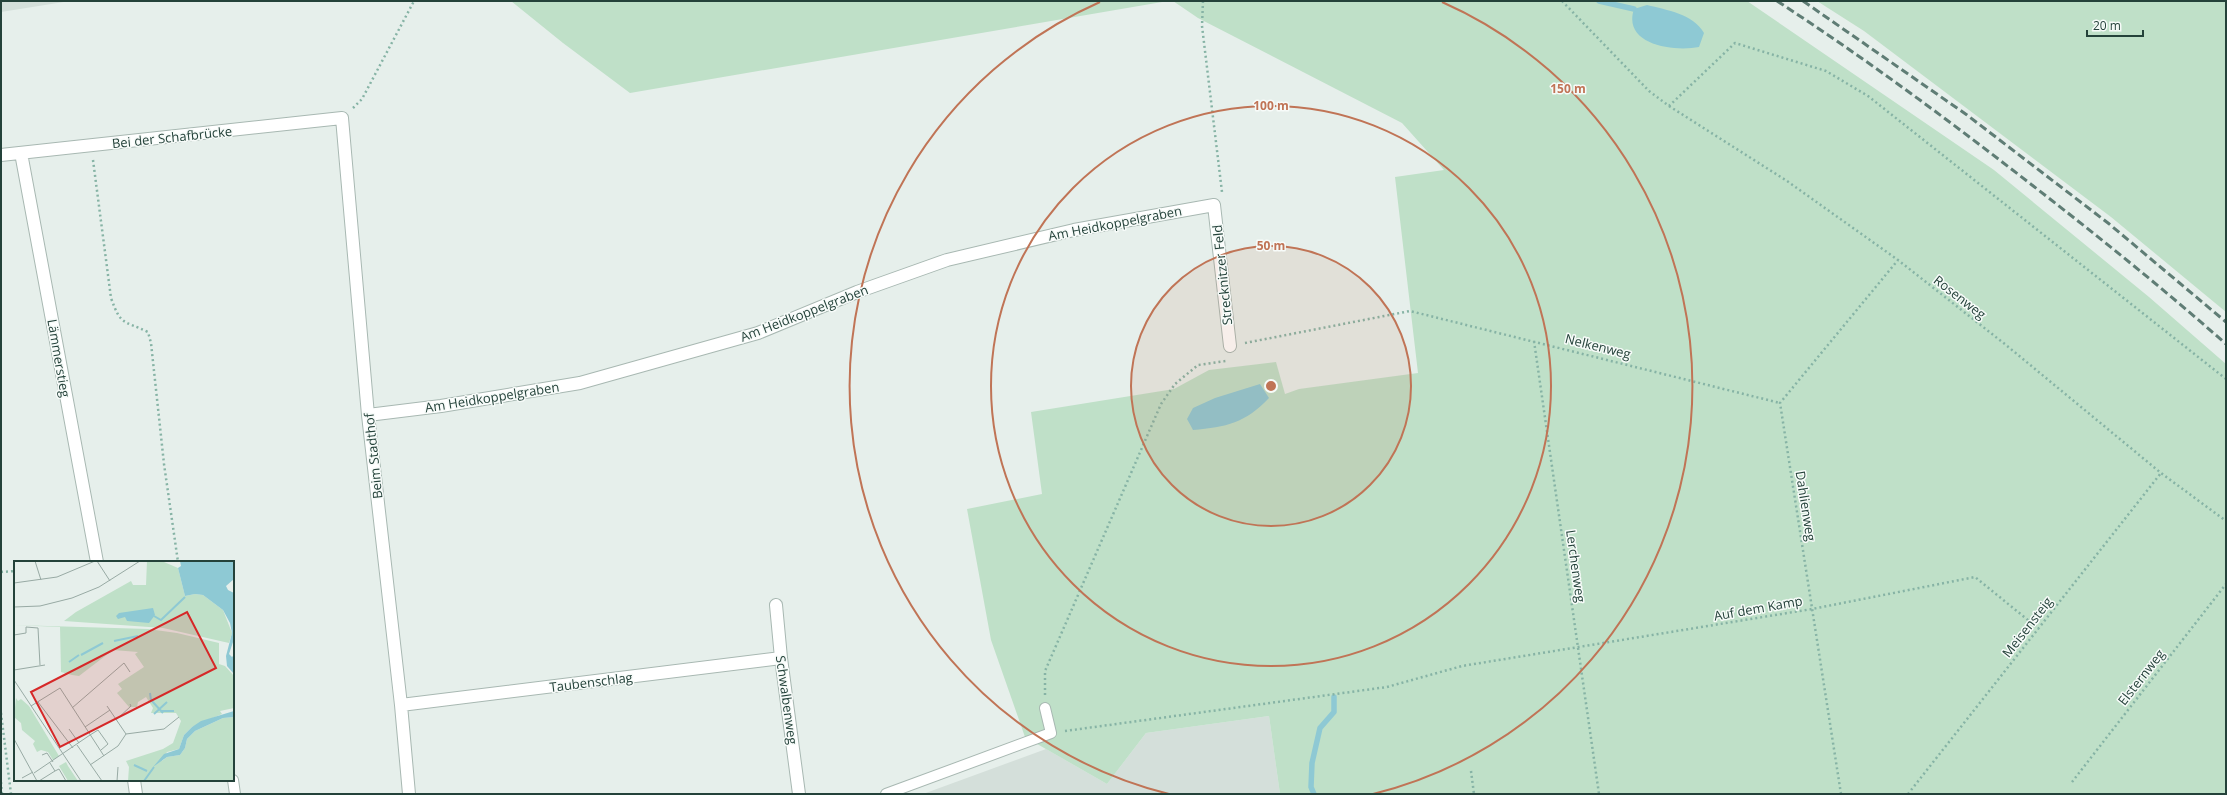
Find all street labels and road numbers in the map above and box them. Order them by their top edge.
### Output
street label: Bei der Schafbrücke [111,122,233,152]
street label: Am Heidkoppelgraben [1047,201,1183,245]
street label: Strecknitzer Feld [1208,224,1236,326]
street label: Rosenweg [1930,271,1990,323]
street label: Am Heidkoppelgraben [737,280,871,346]
street label: Lämmerstieg [43,317,75,399]
street label: Nelkenweg [1563,329,1633,363]
street label: Am Heidkoppelgraben [424,377,560,417]
street label: Beim Stadthof [359,412,386,500]
street label: Dahlienweg [1792,470,1820,542]
street label: Lerchenweg [1562,528,1590,604]
street label: Auf dem Kamp [1712,591,1804,625]
street label: Meisensteig [1998,593,2056,661]
street label: Elsternweg [2113,645,2169,709]
street label: Schwalbenweg [772,654,802,746]
street label: Taubenschlag [548,668,634,696]

